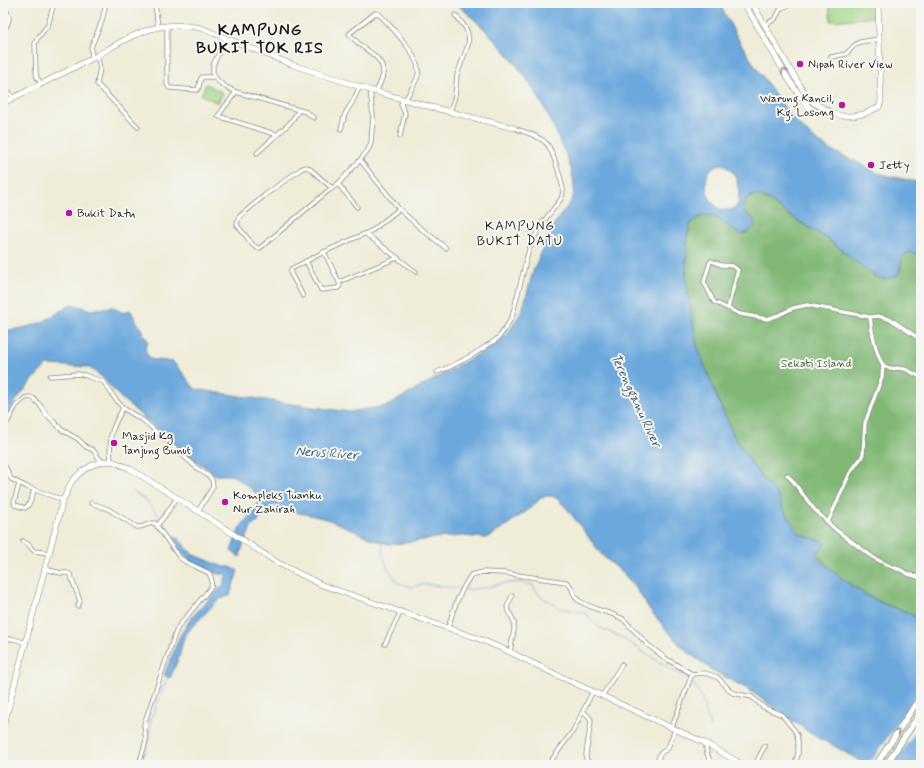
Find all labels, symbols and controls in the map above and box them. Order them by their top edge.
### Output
district label: KAMPUNG BUKIT TOK RIS [196,20,324,59]
place label: Nipah River View [808,57,893,73]
marker: Nipah River View [795,59,805,69]
one-way arrow [781,68,788,75]
place label: Warong Kancil, Kg. Losong [760,91,834,122]
marker: Warong Kancil, Kg. Losong [837,100,847,110]
place label: Jetty [879,158,910,174]
marker: Jetty [866,160,876,170]
place label: Bukit Datu [77,206,135,222]
marker: Bukit Datu [64,208,74,218]
district label: KAMPUNG BUKIT DATU [477,218,563,250]
water label: Terengganu River [605,351,666,453]
park label: Sekati Island [781,356,851,372]
place label: Masjid Kg Tanjung Bunut [122,429,192,460]
marker: Masjid Kg Tanjung Bunut [109,438,119,448]
water label: Nerus River [295,443,361,464]
place label: Kompleks Tuanku Nur Zahirah [233,488,322,518]
marker: Kompleks Tuanku Nur Zahirah [220,497,230,507]
one-way arrow [893,729,900,736]

